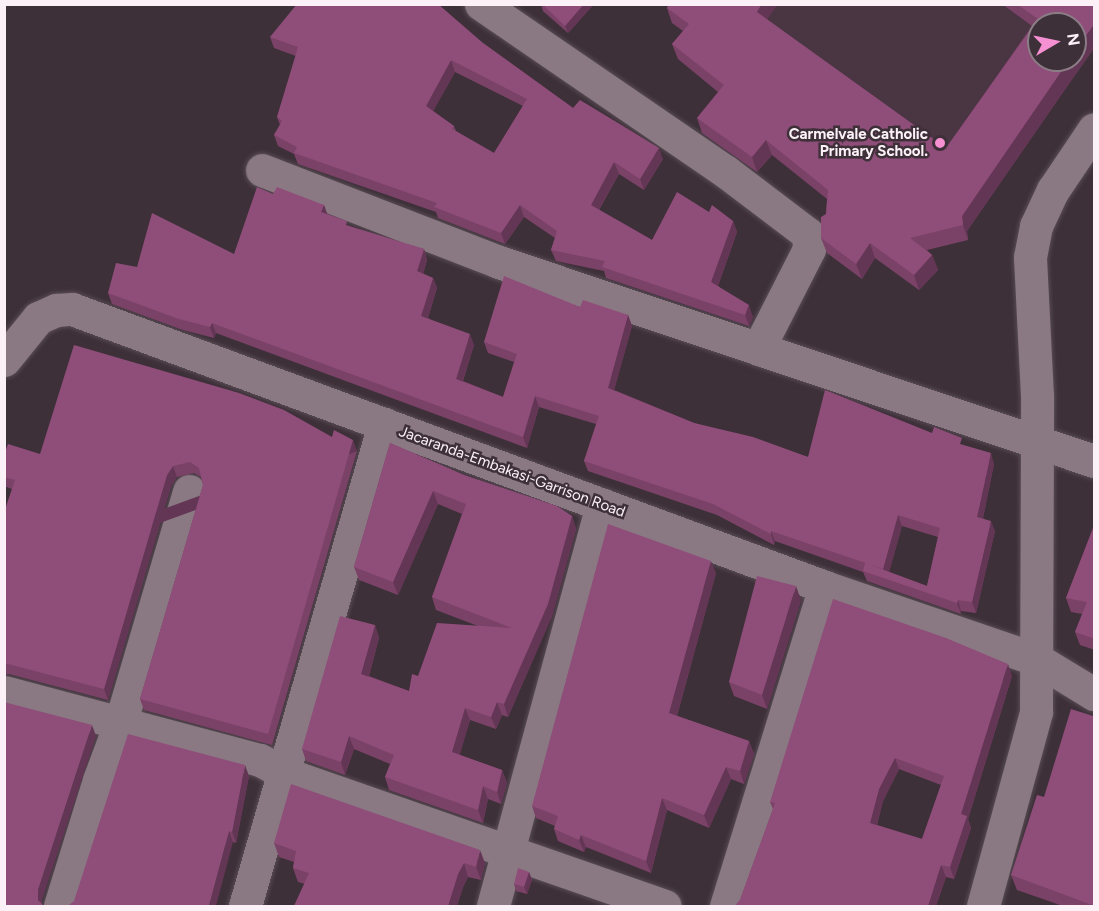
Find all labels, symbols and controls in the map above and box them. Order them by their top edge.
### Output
north arrow [1027,12,1087,72]
text: N [1063,32,1084,47]
place label: Carmelvale Catholic Primary School. [789,125,928,160]
marker: Carmelvale Catholic Primary School. [933,136,947,150]
street label: Jacaranda-Embakasi-Garrison Road [396,423,628,521]

